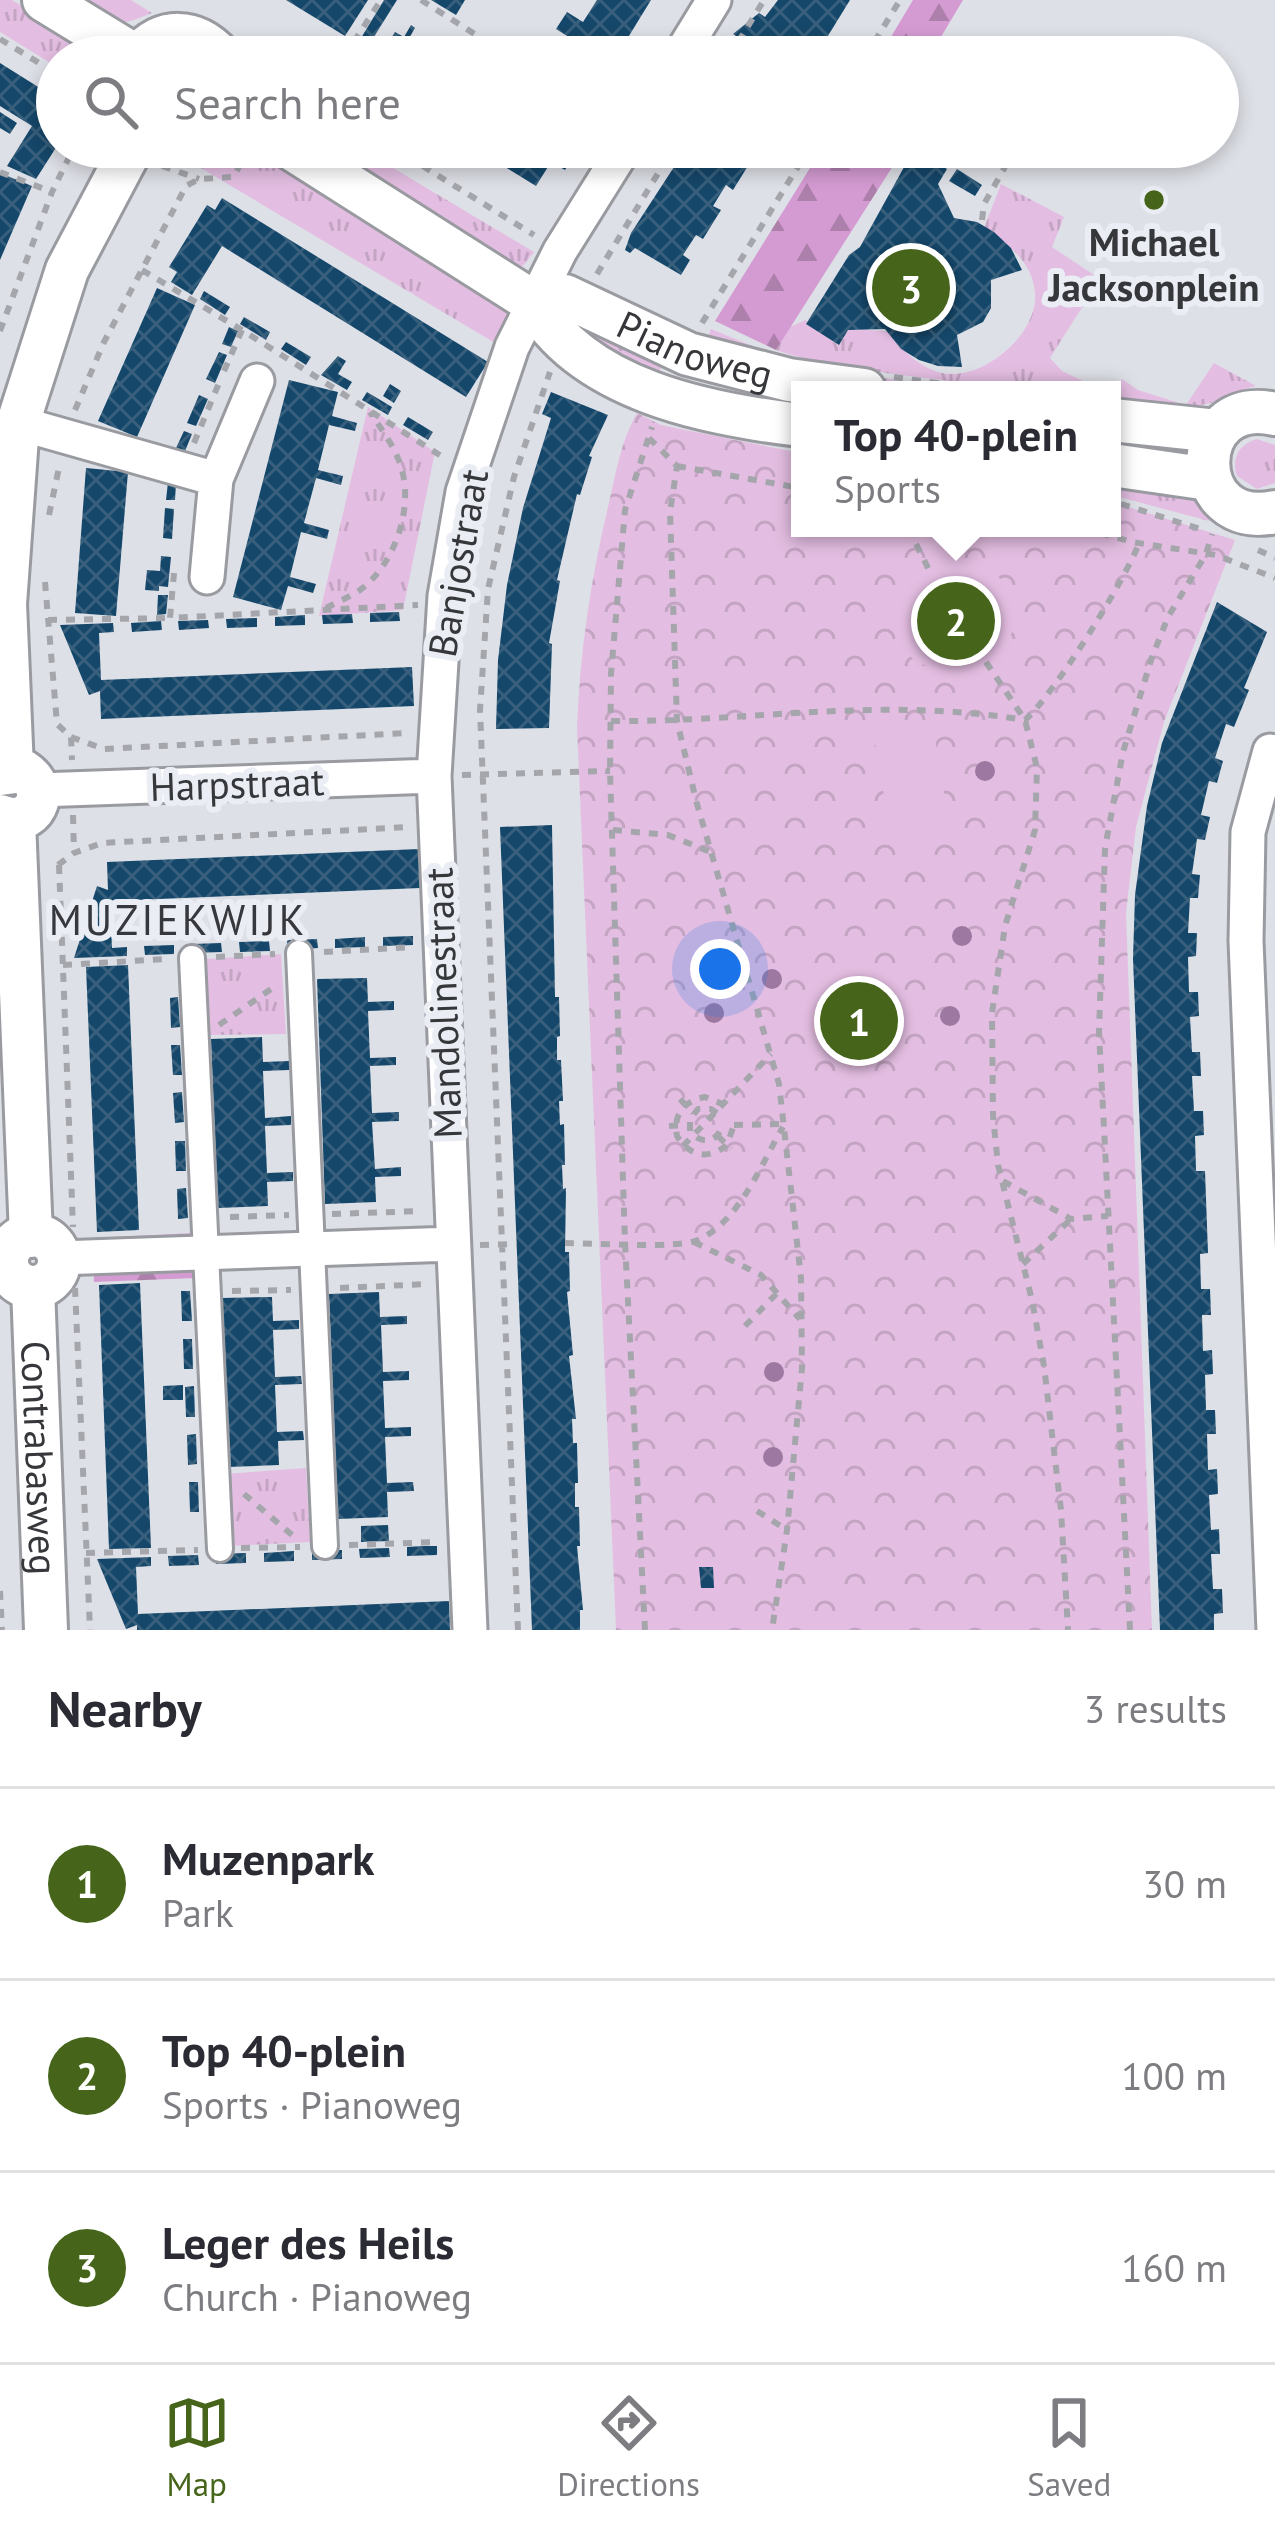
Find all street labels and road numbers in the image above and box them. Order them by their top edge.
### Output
street label: Pianoweg [609,298,778,400]
street label: Banjostraat [416,465,499,661]
street label: Harpstraat [149,755,325,812]
street label: Mandolinestraat [412,867,473,1139]
street label: Contrabasweg [10,1340,70,1576]

